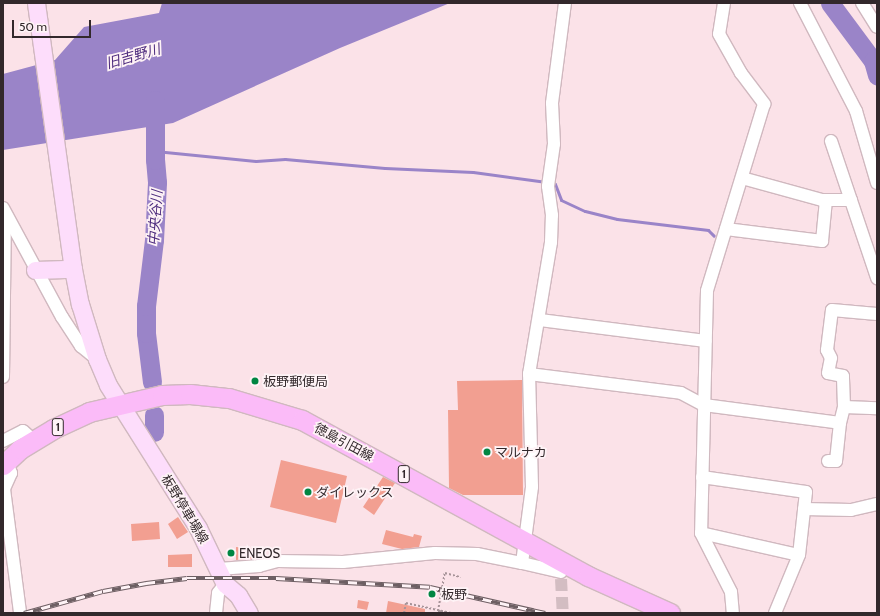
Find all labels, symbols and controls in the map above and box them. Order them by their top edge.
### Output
scale bar [14,12,93,38]
text: 50 m [19,19,47,34]
water label: 旧吉野川 [104,40,162,72]
water label: 中央谷川 [145,189,165,247]
place label: 板野郵便局 [263,373,328,389]
marker: 板野郵便局 [250,376,260,386]
road number: 1 [51,417,65,437]
street label: 徳島引田線 [312,420,376,464]
place label: マルナカ [495,444,547,460]
marker: マルナカ [482,447,492,457]
road number: 1 [397,464,411,484]
street label: 板野停車場線 [158,472,212,546]
place label: ダイレックス [316,484,394,500]
marker: ダイレックス [303,487,313,497]
place label: ENEOS [239,545,280,561]
marker: ENEOS [226,548,236,558]
place label: 板野 [441,586,467,602]
marker: 板野 [426,588,438,600]

